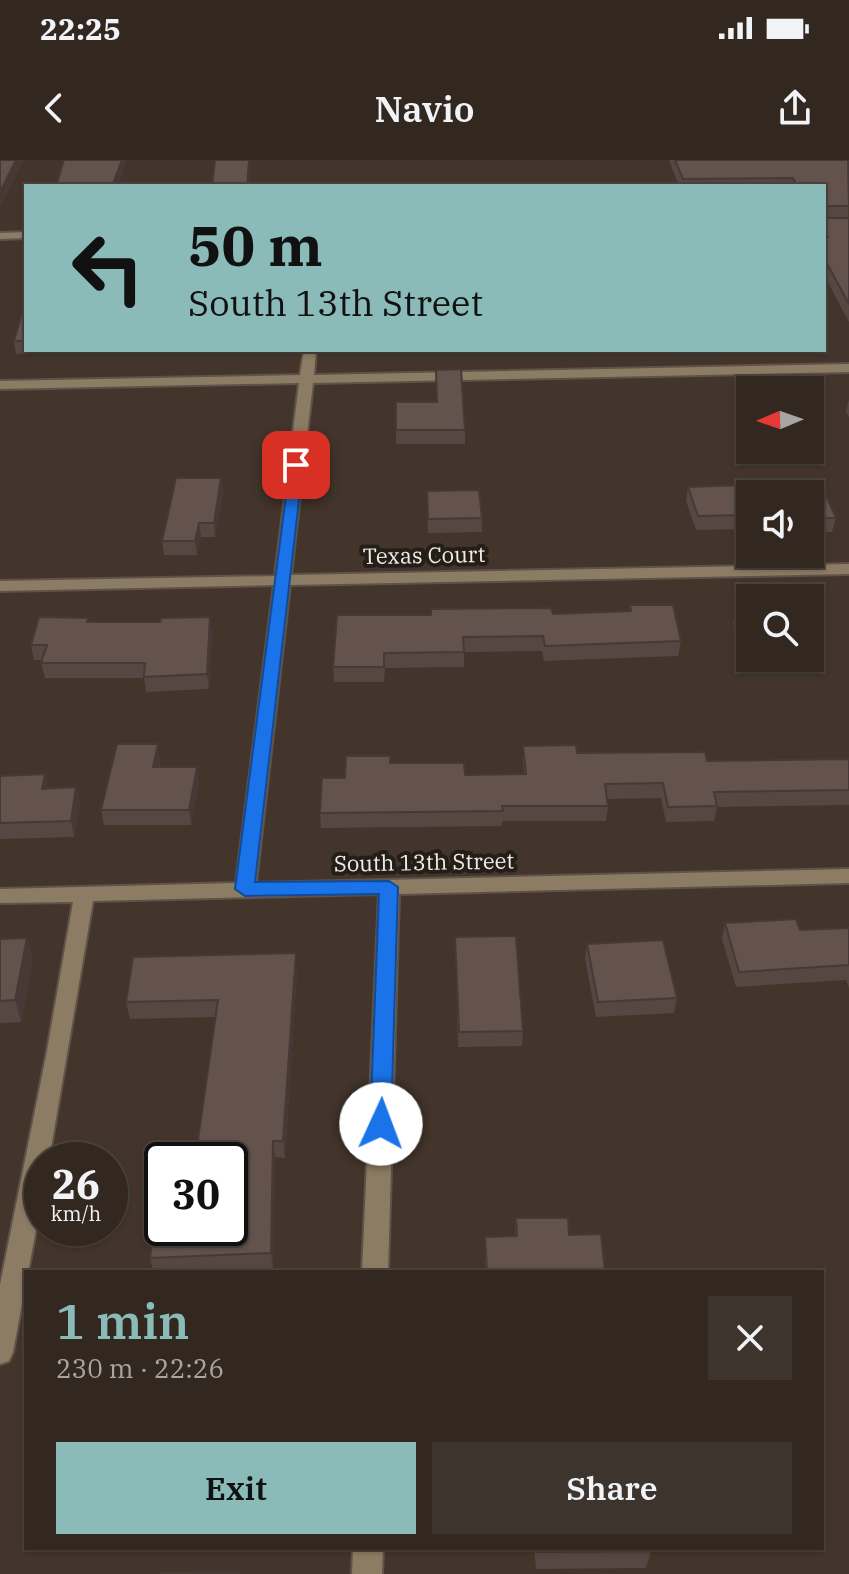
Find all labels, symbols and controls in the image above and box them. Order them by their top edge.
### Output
text: 22:25 [40,9,121,48]
text: Navio [374,85,475,132]
icon: back [32,86,76,130]
icon: share [773,86,817,130]
text: 50 m [188,209,323,281]
icon: left [56,216,160,320]
text: South 13th Street [188,279,483,326]
north arrow [736,376,824,464]
map controls [736,376,824,672]
pin [262,431,330,499]
icon: arrive [274,443,318,487]
button: sound [736,480,824,568]
street label: Texas Court [362,539,486,570]
button: search [736,584,824,672]
street label: South 13th Street [334,845,515,878]
position arrow [339,1082,423,1166]
speed limit sign: 30 [144,1142,248,1246]
text: 26 [52,1158,100,1210]
text: km/h [51,1200,101,1227]
text: 1 min [56,1290,189,1352]
button: close [708,1296,792,1380]
text: 230 m · 22:26 [56,1351,224,1385]
button: Exit [56,1442,416,1534]
button: Share [432,1442,792,1534]

